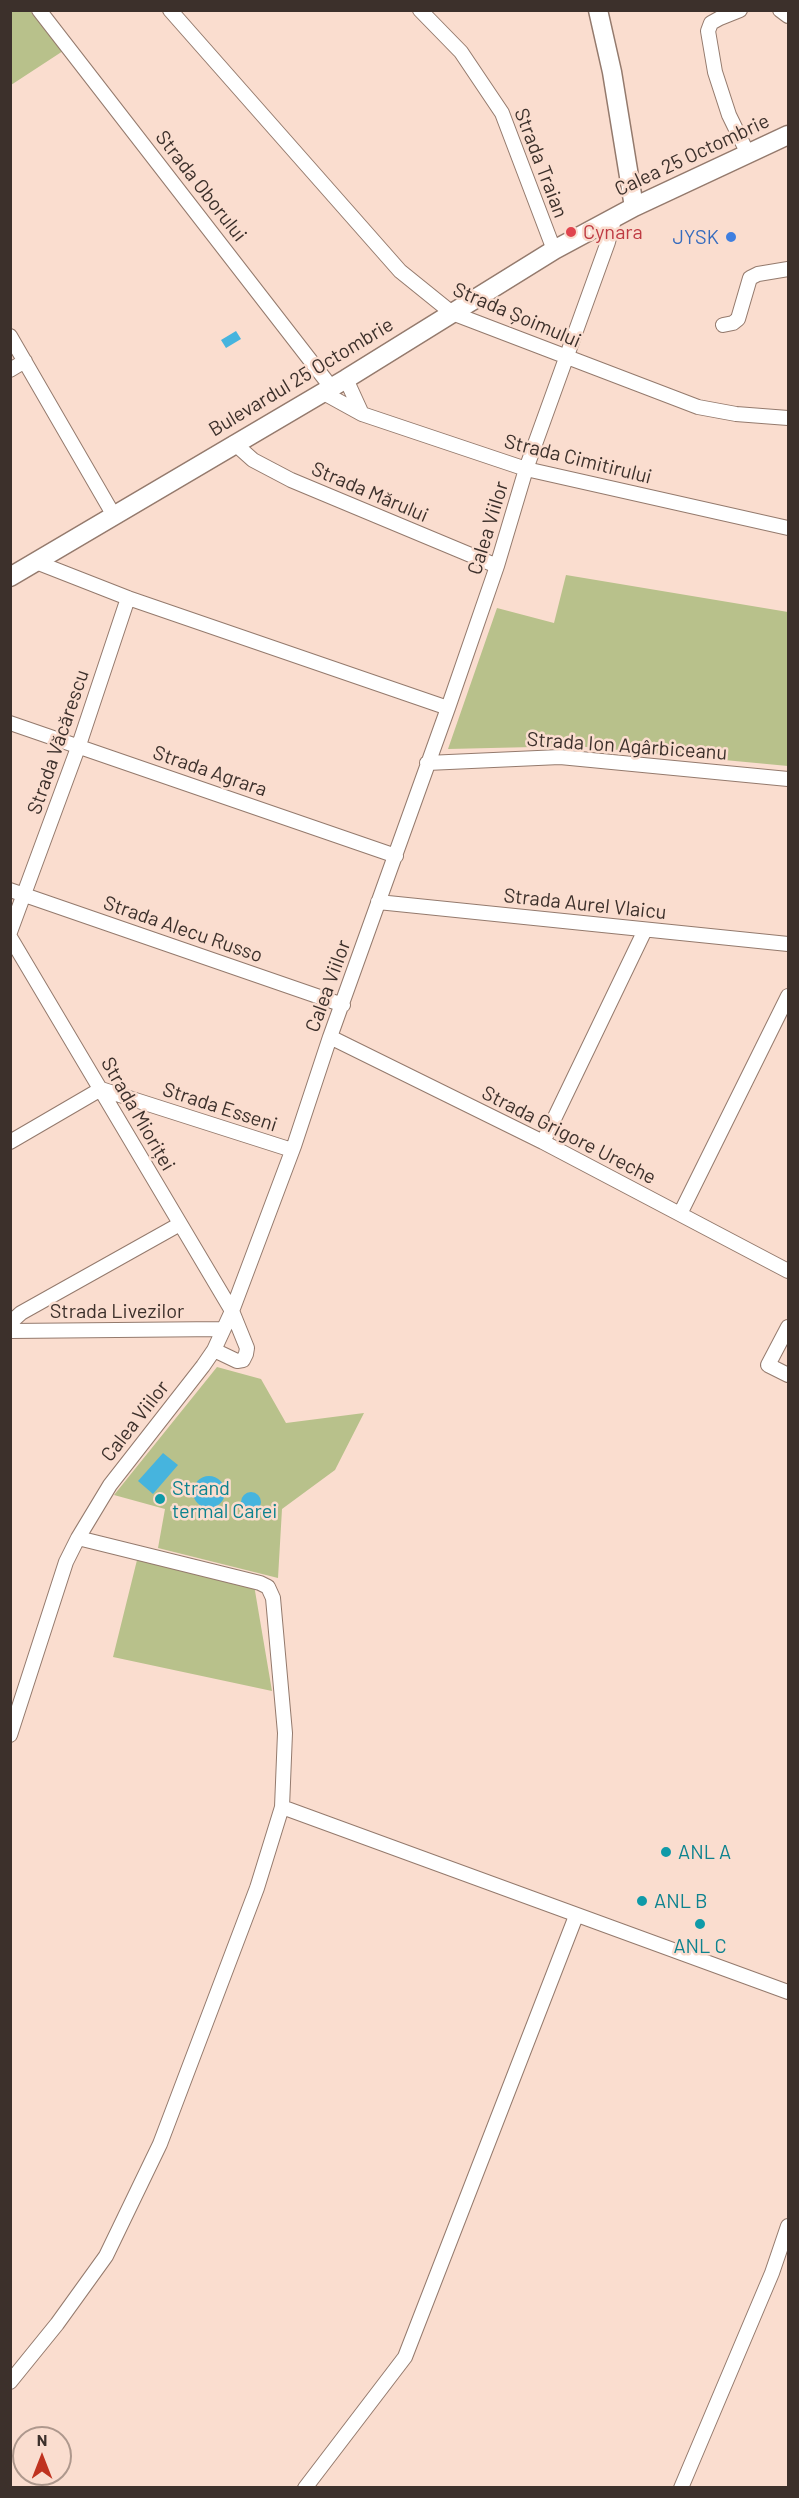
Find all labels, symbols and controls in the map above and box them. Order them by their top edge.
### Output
street label: Strada Traian [509,105,573,221]
street label: Calea 25 Octombrie [611,109,773,201]
street label: Strada Oborului [150,126,252,246]
place label: Cynara [583,220,643,244]
marker: Cynara [564,225,578,239]
place label: JYSK [672,225,719,249]
marker: JYSK [724,230,738,244]
street label: Strada Șoimului [449,277,585,353]
street label: Bulevardul 25 Octombrie [204,312,398,442]
street label: Strada Cimitirului [502,429,654,489]
street label: Strada Mărului [308,457,432,527]
street label: Calea Viilor [462,478,514,578]
street label: Strada Văcărescu [22,666,94,818]
street label: Strada Ion Agârbiceanu [526,727,728,765]
street label: Strada Agrara [150,740,270,802]
street label: Strada Aurel Vlaicu [502,884,668,924]
street label: Strada Alecu Russo [100,890,266,968]
street label: Calea Viilor [300,937,356,1035]
street label: Strada Mioriței [96,1053,180,1175]
street label: Strada Esseni [160,1077,280,1137]
street label: Strada Grigore Ureche [478,1081,660,1189]
street label: Strada Livezilor [50,1299,184,1323]
street label: Calea Viilor [96,1376,174,1466]
place label: Strand termal Carei [172,1476,277,1523]
marker: Strand termal Carei [153,1492,167,1506]
place label: ANL A [678,1840,731,1864]
marker: ANL A [659,1845,673,1859]
place label: ANL B [654,1889,708,1913]
marker: ANL B [635,1894,649,1908]
marker: ANL C [693,1917,707,1931]
place label: ANL C [673,1934,727,1958]
north arrow [12,2426,72,2486]
text: N [37,2430,47,2449]

